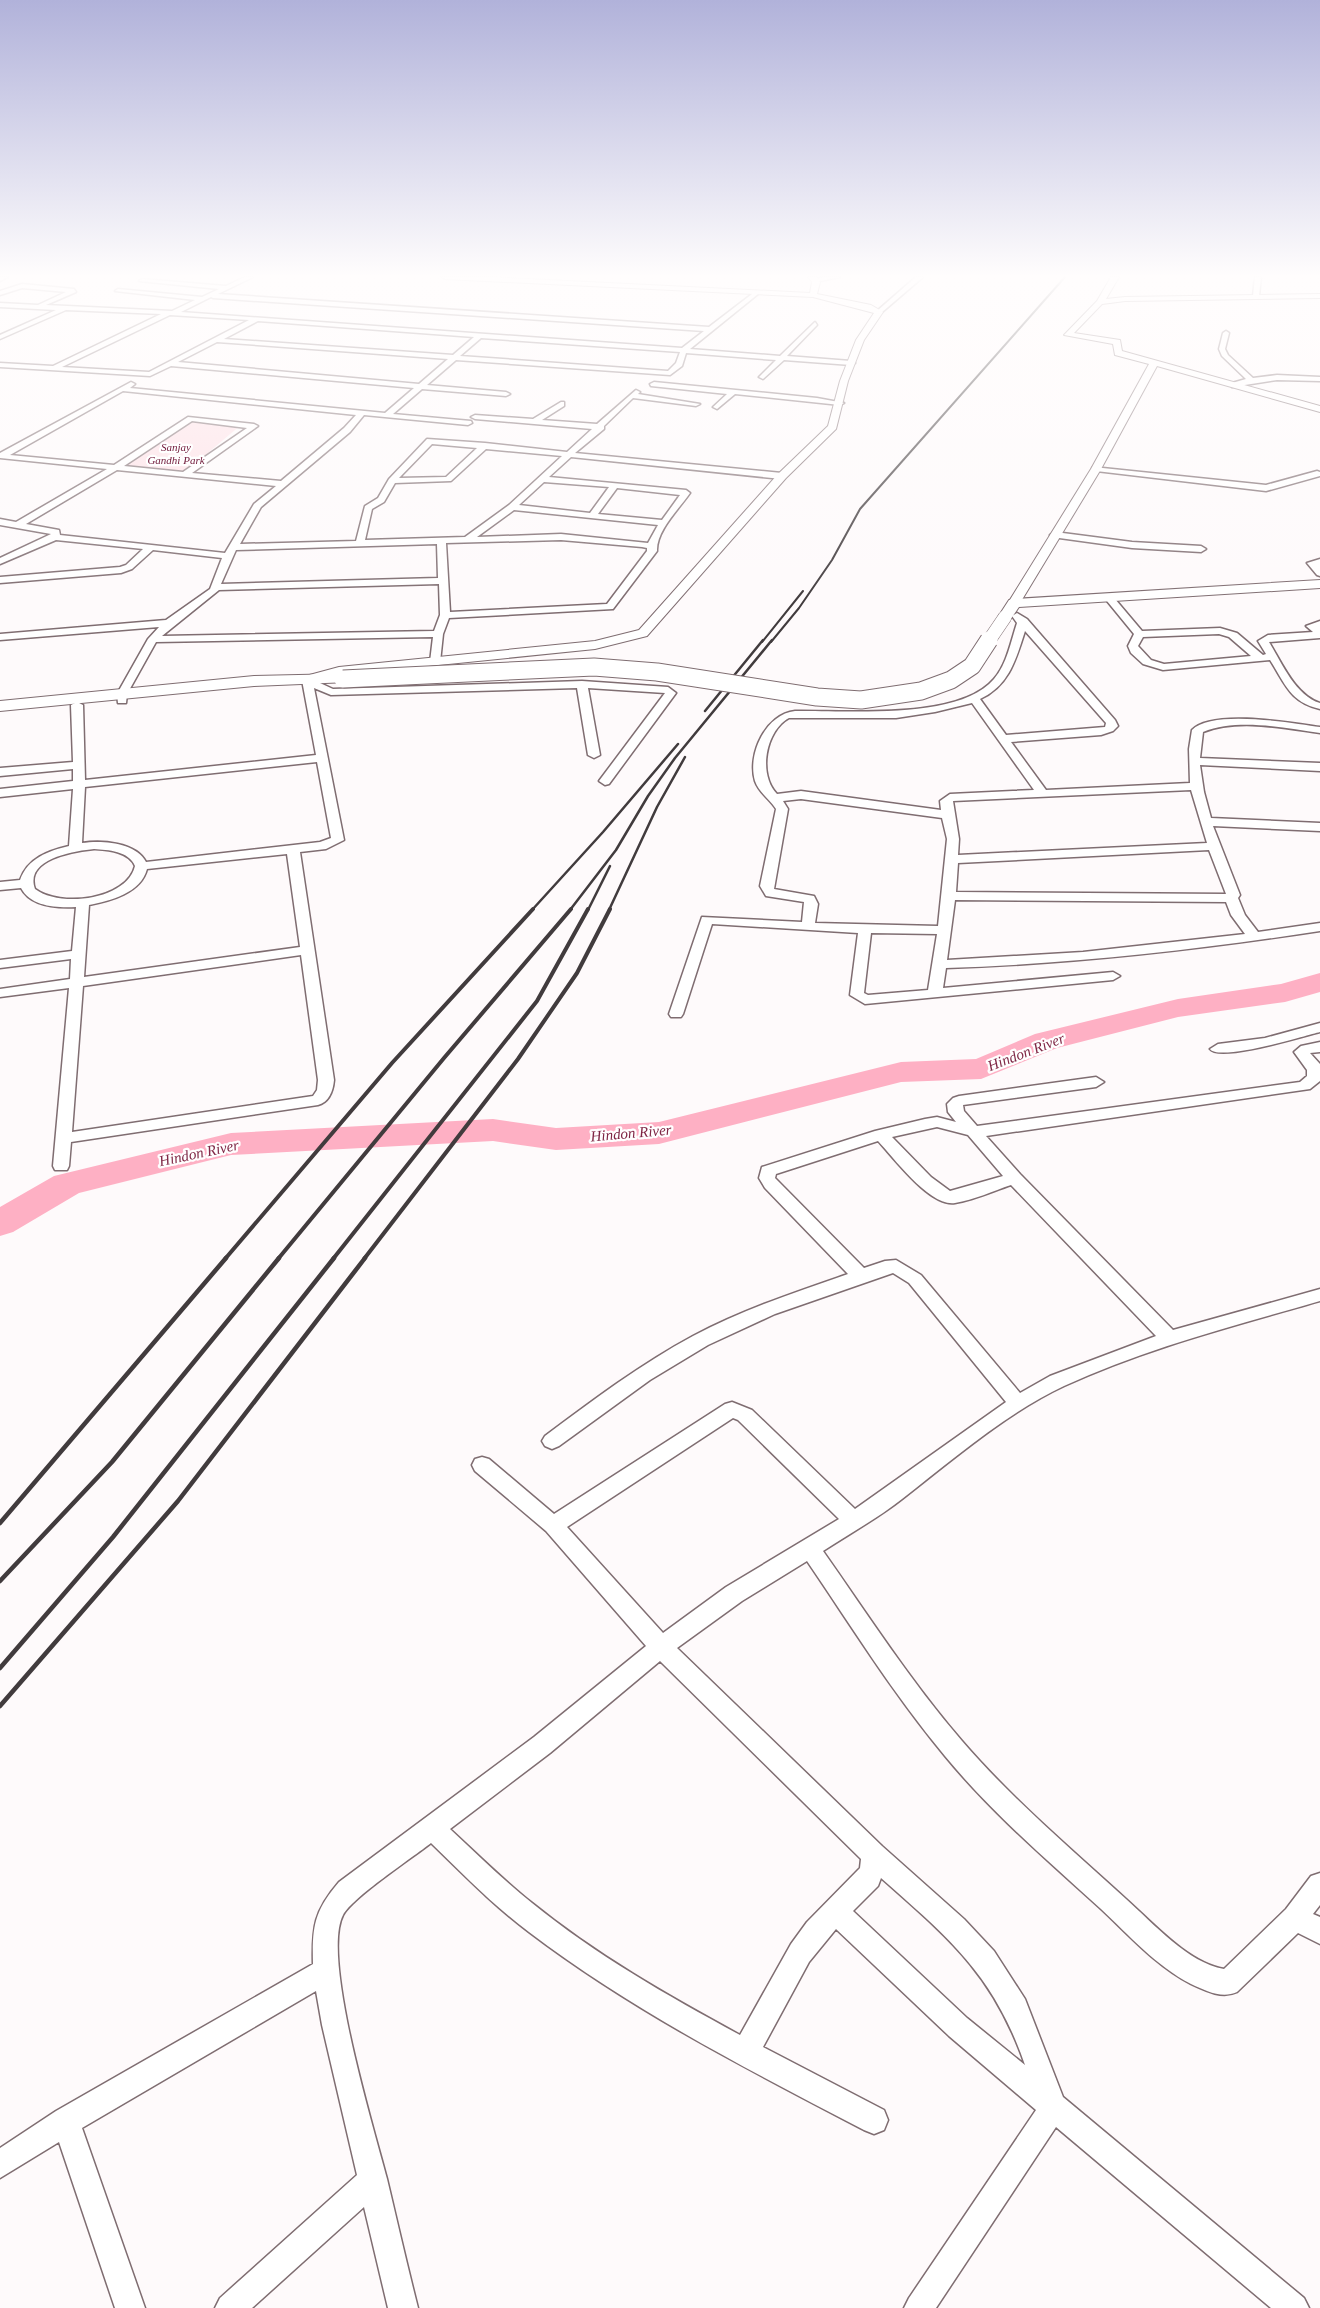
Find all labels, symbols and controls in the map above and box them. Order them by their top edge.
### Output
park label: Sanjay Gandhi Park [147,441,206,466]
water label: Hindon River [984,1030,1067,1074]
water label: Hindon River [589,1121,672,1145]
water label: Hindon River [157,1137,241,1169]

